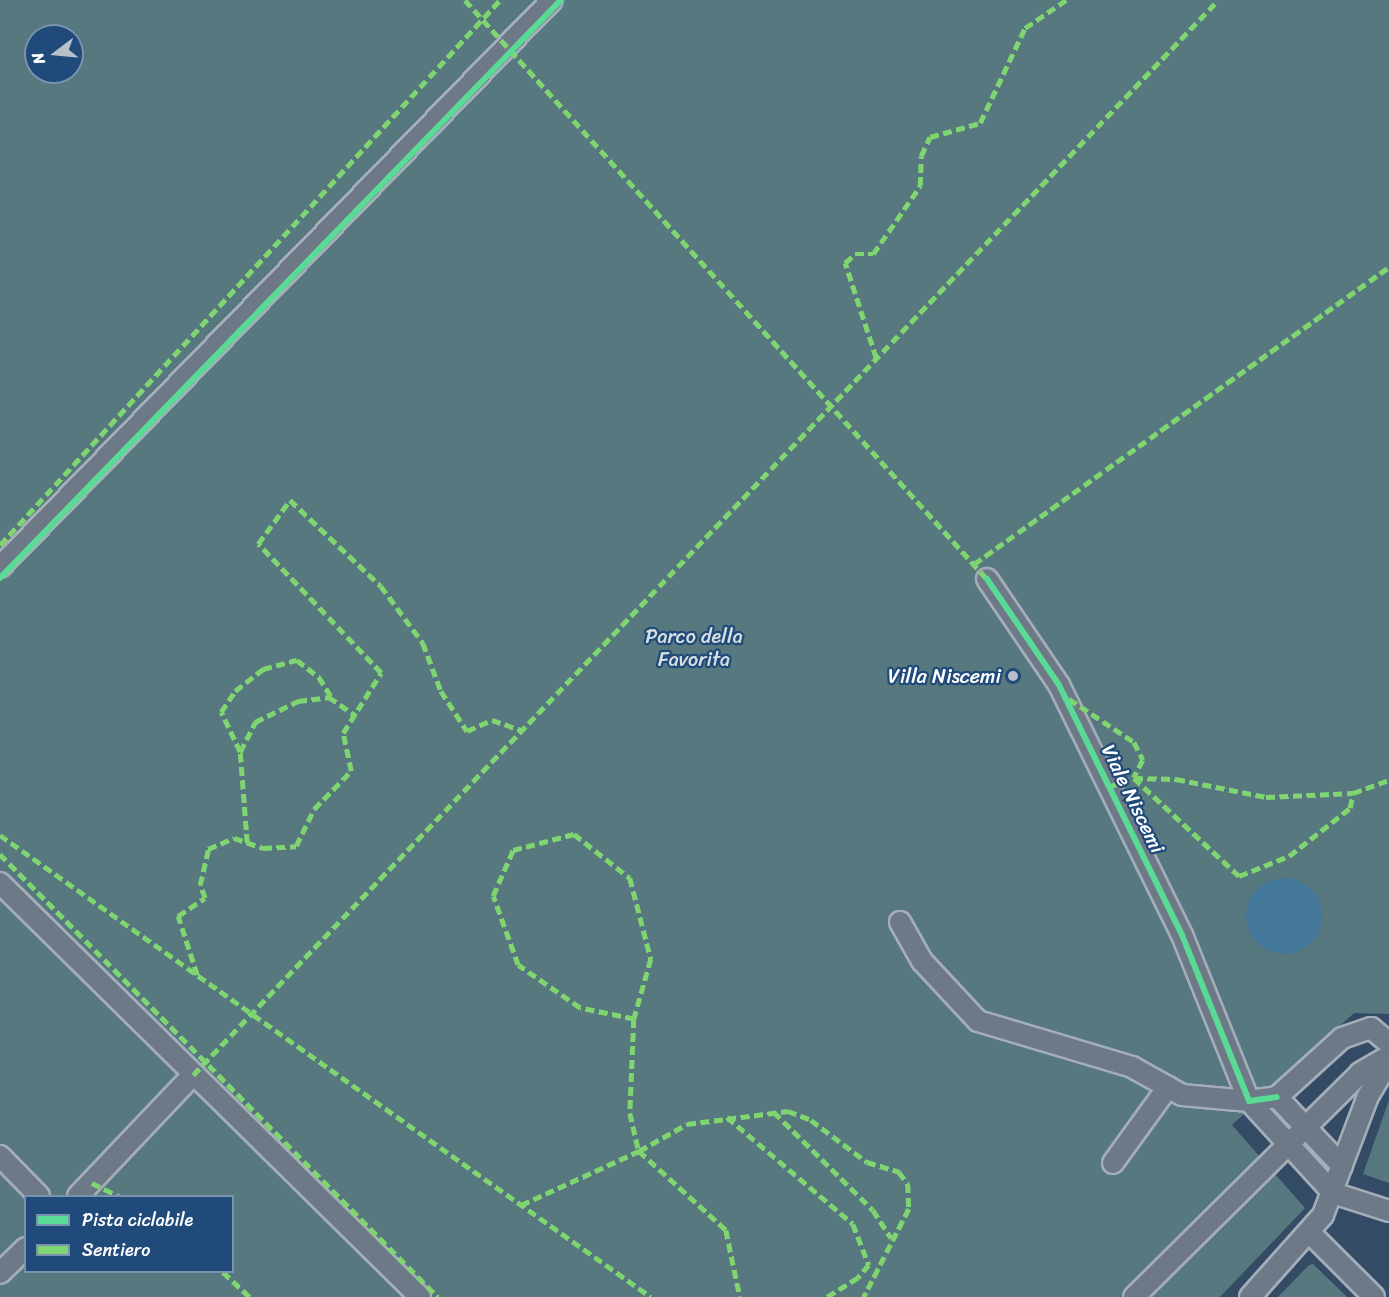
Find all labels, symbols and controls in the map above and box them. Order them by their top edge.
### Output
north arrow [24,24,84,84]
text: N [23,49,54,68]
park label: Parco della Favorita [645,625,743,672]
place label: Villa Niscemi [887,664,1001,688]
marker: Villa Niscemi [1006,669,1020,683]
street label: Viale Niscemi [1096,741,1170,857]
legend [24,1195,234,1273]
text: Pista ciclabile [82,1204,193,1236]
text: Sentiero [82,1234,150,1266]

